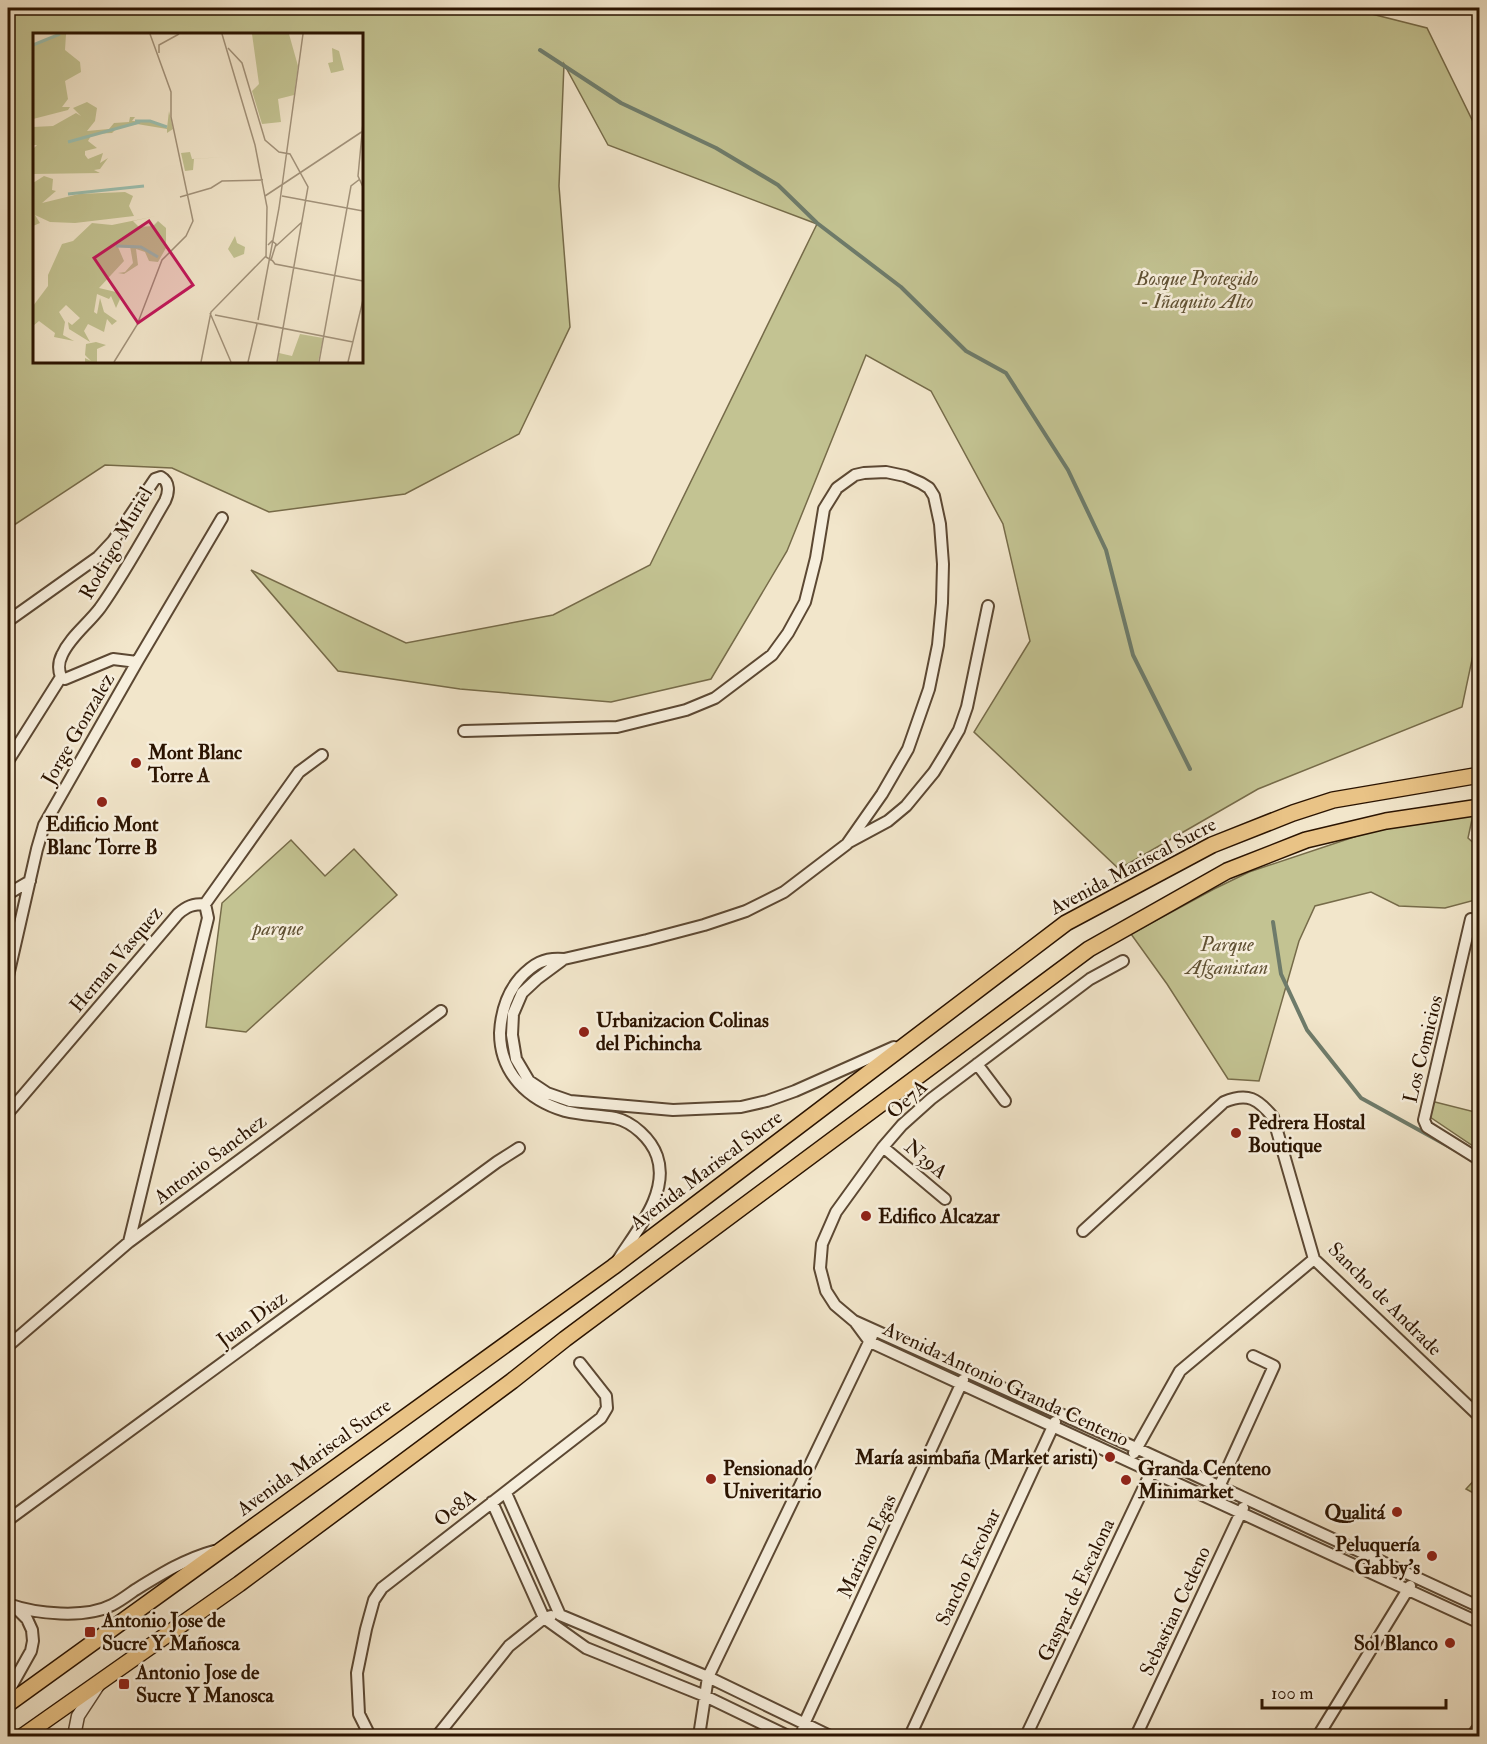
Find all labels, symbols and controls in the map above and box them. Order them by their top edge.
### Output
inset map [33,33,363,363]
park label: Bosque Protegido - Iñaquito Alto [1135,266,1258,314]
street label: Rodrigo Muriel [74,482,158,604]
street label: Jorge Gonzalez [35,668,120,790]
place label: Mont Blanc Torre A [147,740,243,788]
marker: Mont Blanc Torre A [129,756,143,770]
marker: Edificio Mont Blanc Torre B [95,795,109,809]
place label: Edificio Mont Blanc Torre B [46,812,159,860]
street label: Avenida Mariscal Sucre [1045,812,1220,921]
street label: Hernan Vasquez [64,900,168,1017]
park label: parque [250,916,303,941]
park label: Parque Afganistan [1184,932,1268,980]
street label: Los Comicios [1398,992,1448,1105]
place label: Urbanizacion Colinas del Pichincha [596,1008,769,1056]
marker: Urbanizacion Colinas del Pichincha [577,1025,591,1039]
street label: Oe7A [881,1074,933,1124]
street label: Avenida Mariscal Sucre [624,1104,787,1236]
street label: Antonio Sanchez [148,1108,271,1210]
place label: Pedrera Hostal Boutique [1248,1110,1366,1159]
marker: Pedrera Hostal Boutique [1229,1126,1243,1140]
street label: N39A [899,1134,953,1184]
place label: Edifico Alcazar [878,1204,1000,1229]
marker: Edifico Alcazar [859,1209,873,1223]
street label: Sancho de Andrade [1323,1237,1447,1361]
street label: Juan Diaz [211,1285,292,1353]
street label: Avenida Antonio Granda Centeno [878,1316,1133,1452]
street label: Avenida Mariscal Sucre [231,1393,396,1522]
place label: María asimbaña (Market aristi) [854,1445,1098,1470]
marker: María asimbaña (Market aristi) [1103,1450,1117,1464]
place label: Pensionado Univeritario [723,1456,822,1504]
place label: Granda Centeno Minimarket [1137,1456,1271,1504]
marker: Pensionado Univeritario [704,1472,718,1486]
marker: Granda Centeno Minimarket [1119,1473,1133,1487]
street label: Oe8A [429,1484,481,1532]
street label: Mariano Egas [832,1490,902,1602]
place label: Qualitá [1325,1500,1386,1525]
street label: Sancho Escobar [930,1504,1006,1630]
marker: Qualitá [1390,1505,1404,1519]
street label: Gaspar de Escalona [1032,1514,1121,1666]
place label: Peluquería Gabby's [1335,1532,1421,1581]
street label: Sebastian Cedeno [1134,1542,1216,1680]
marker: Peluquería Gabby's [1425,1549,1439,1563]
place label: Antonio Jose de Sucre Y Mañosca [101,1608,241,1656]
marker: Antonio Jose de Sucre Y Mañosca [83,1625,97,1639]
place label: Sol Blanco [1354,1631,1438,1656]
marker: Sol Blanco [1443,1636,1457,1650]
place label: Antonio Jose de Sucre Y Manosca [135,1660,275,1708]
scale bar [1262,1672,1446,1710]
marker: Antonio Jose de Sucre Y Manosca [117,1677,131,1691]
text: 100 m [1271,1682,1314,1705]

